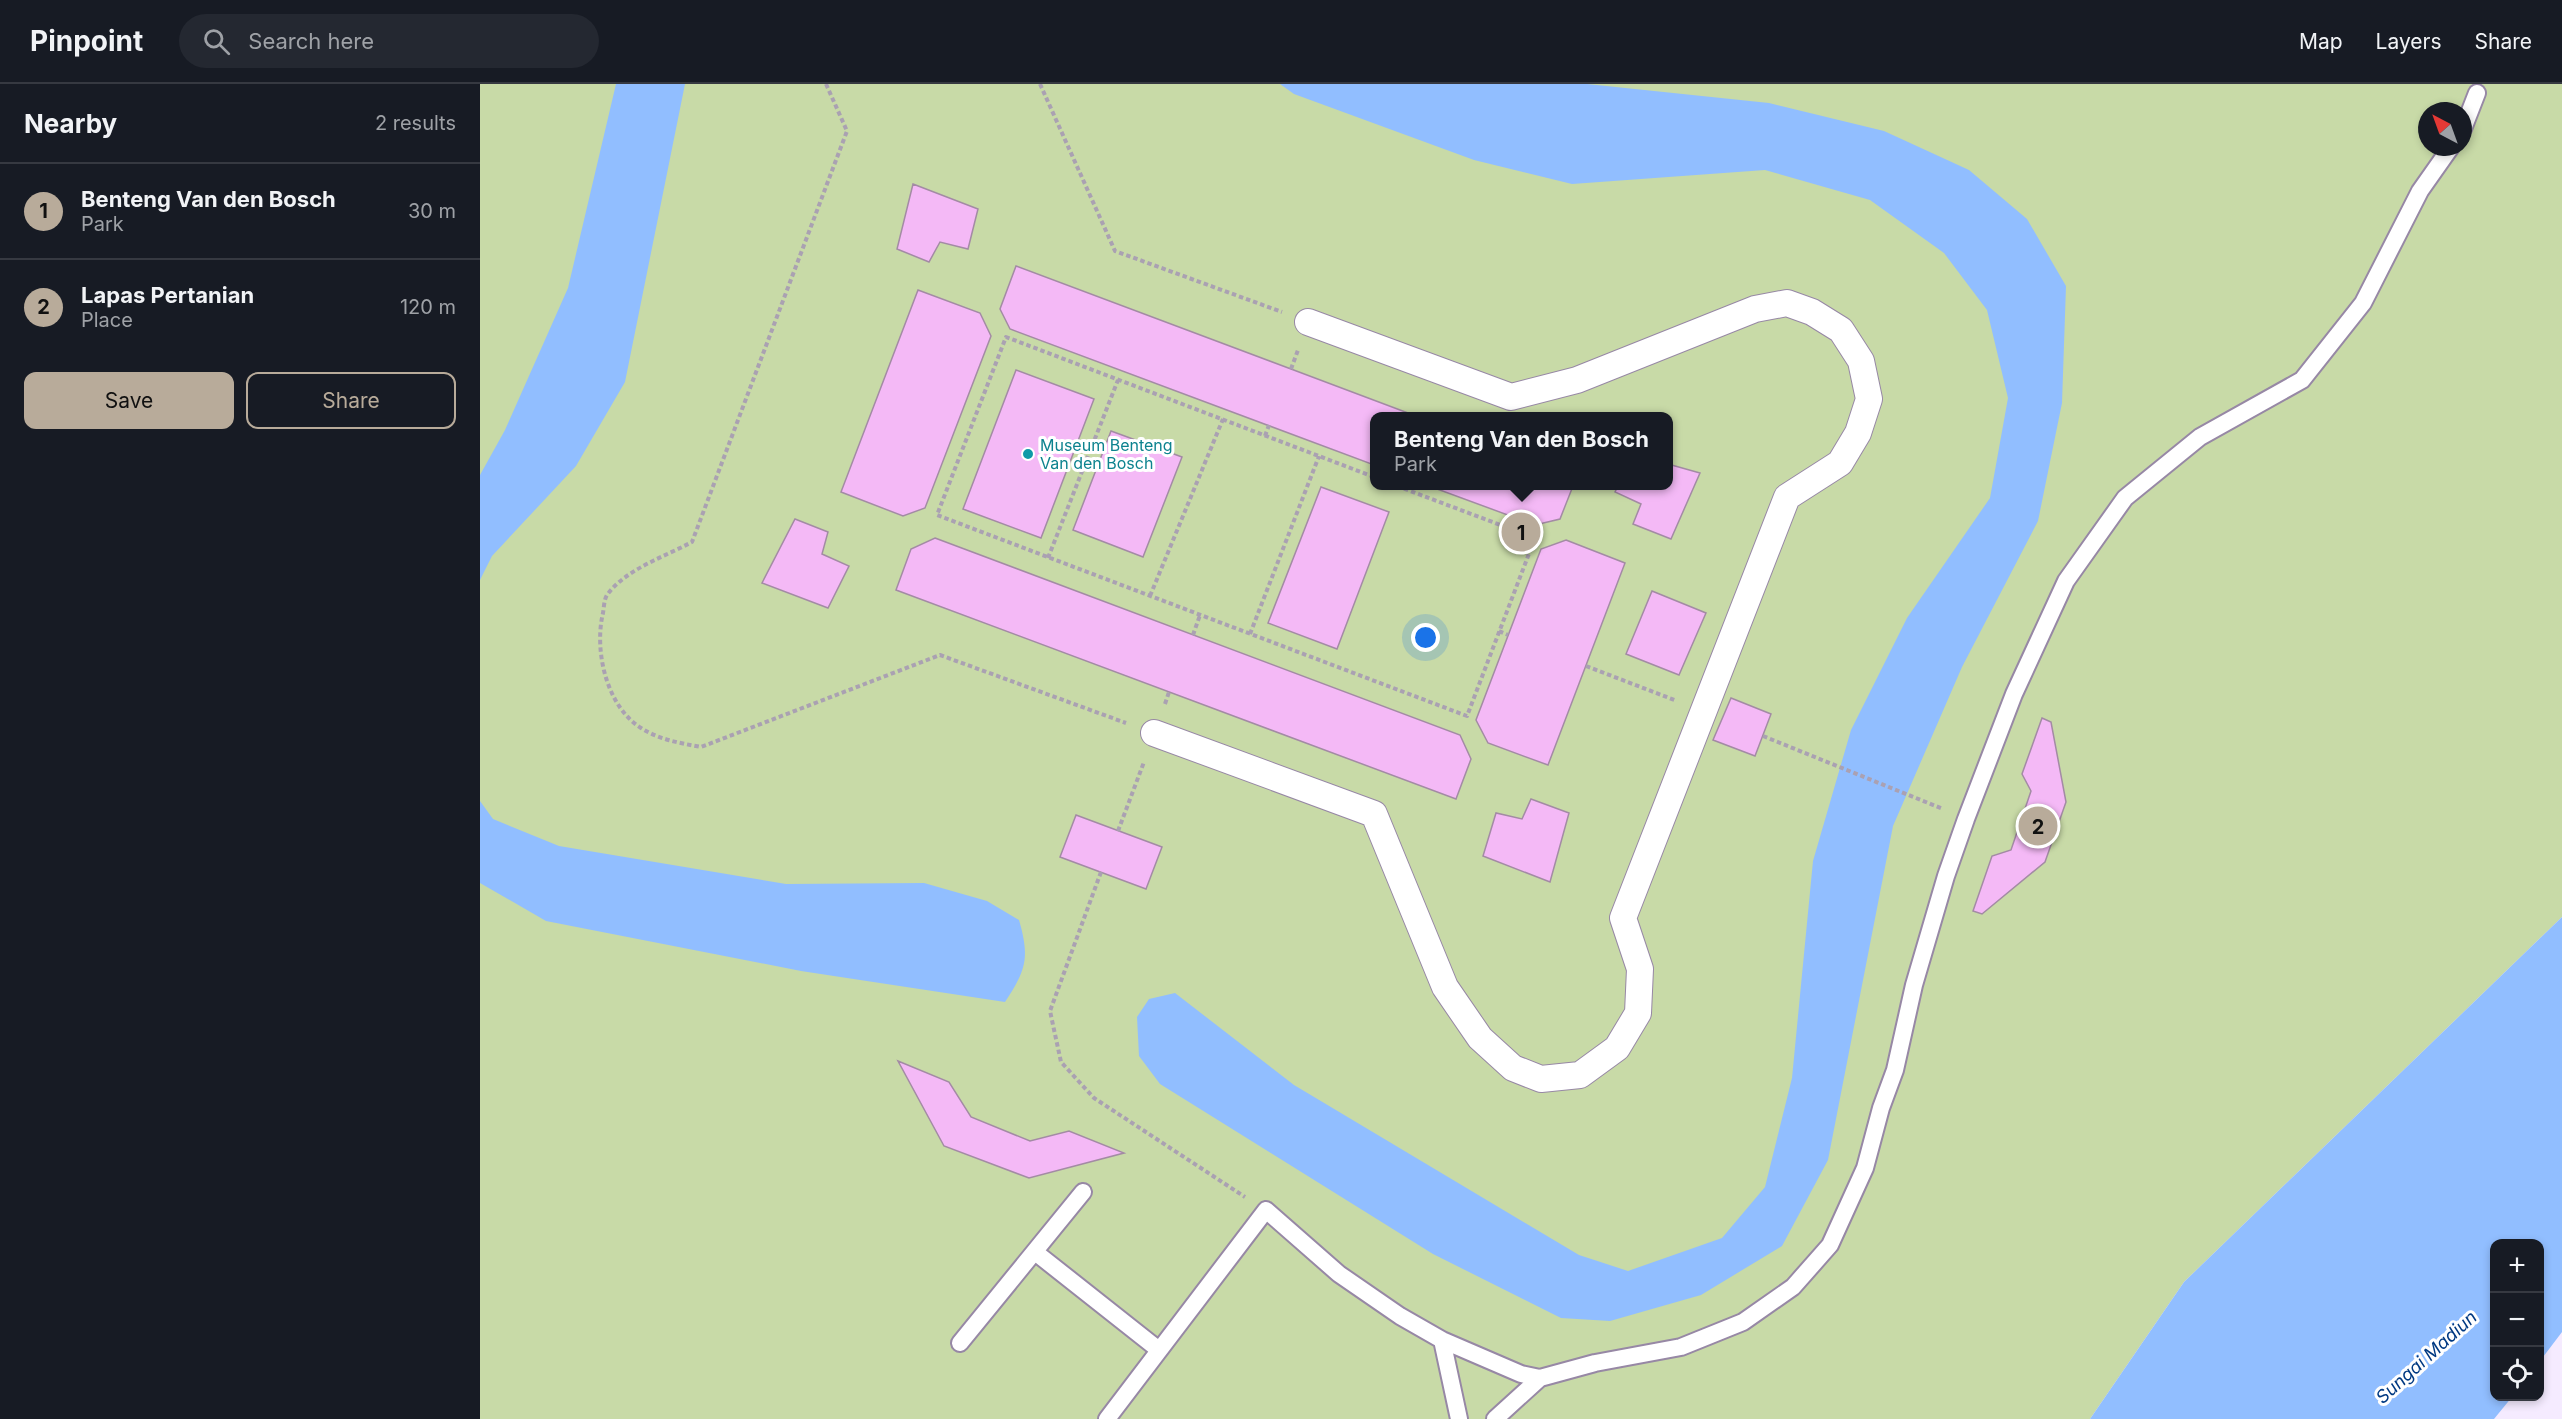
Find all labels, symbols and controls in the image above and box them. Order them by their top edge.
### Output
search box [179,14,599,68]
text: Pinpoint [30,24,143,58]
icon: search [200,25,233,58]
text: Search here [248,28,374,54]
text: Map [2299,29,2343,54]
text: Layers [2376,29,2442,54]
text: Share [2475,29,2532,54]
north arrow [2418,102,2472,156]
text: Nearby [24,108,117,139]
text: 2 results [375,111,456,135]
text: Benteng Van den Bosch [81,186,336,212]
text: 1 [39,199,48,223]
text: 30 m [408,199,456,223]
text: Park [81,212,124,236]
text: Lapas Pertanian [81,282,254,308]
text: 2 [37,295,50,319]
text: 120 m [400,295,456,319]
text: Place [81,308,133,332]
button: Save [24,372,234,429]
button: Share [246,372,456,429]
popup [1370,412,1673,490]
text: Benteng Van den Bosch [1394,426,1649,452]
place label: Museum Benteng Van den Bosch [1040,435,1173,473]
marker: Museum Benteng Van den Bosch [1021,447,1035,461]
text: Park [1394,452,1437,476]
pin: 1 [1502,510,1540,554]
your location [1411,623,1440,652]
pin: 2 [2018,804,2058,848]
map controls [2490,1239,2544,1401]
button: + [2490,1239,2544,1293]
button: − [2490,1293,2544,1347]
water label: Sungai Madiun [2371,1306,2481,1408]
button: locate [2490,1347,2544,1401]

